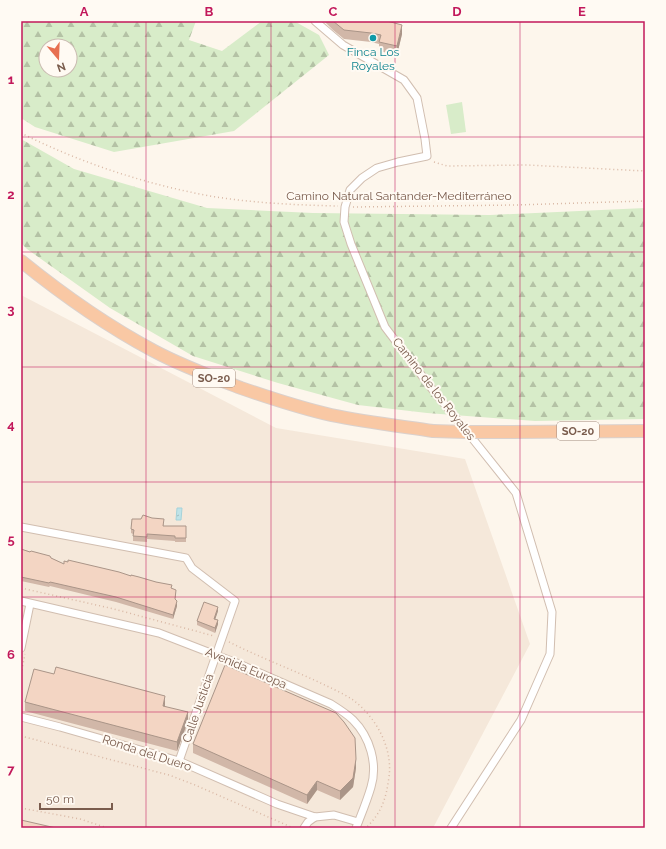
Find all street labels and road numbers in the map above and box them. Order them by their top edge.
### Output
street label: Camino Natural Santander-Mediterráneo [286,189,512,203]
street label: Camino de los Royales [390,335,478,443]
road number: SO-20 [193,369,235,387]
road number: SO-20 [557,422,599,440]
street label: Avenida Europa [203,645,289,691]
street label: Calle Justicia [180,672,216,744]
street label: Ronda del Duero [101,732,193,774]

